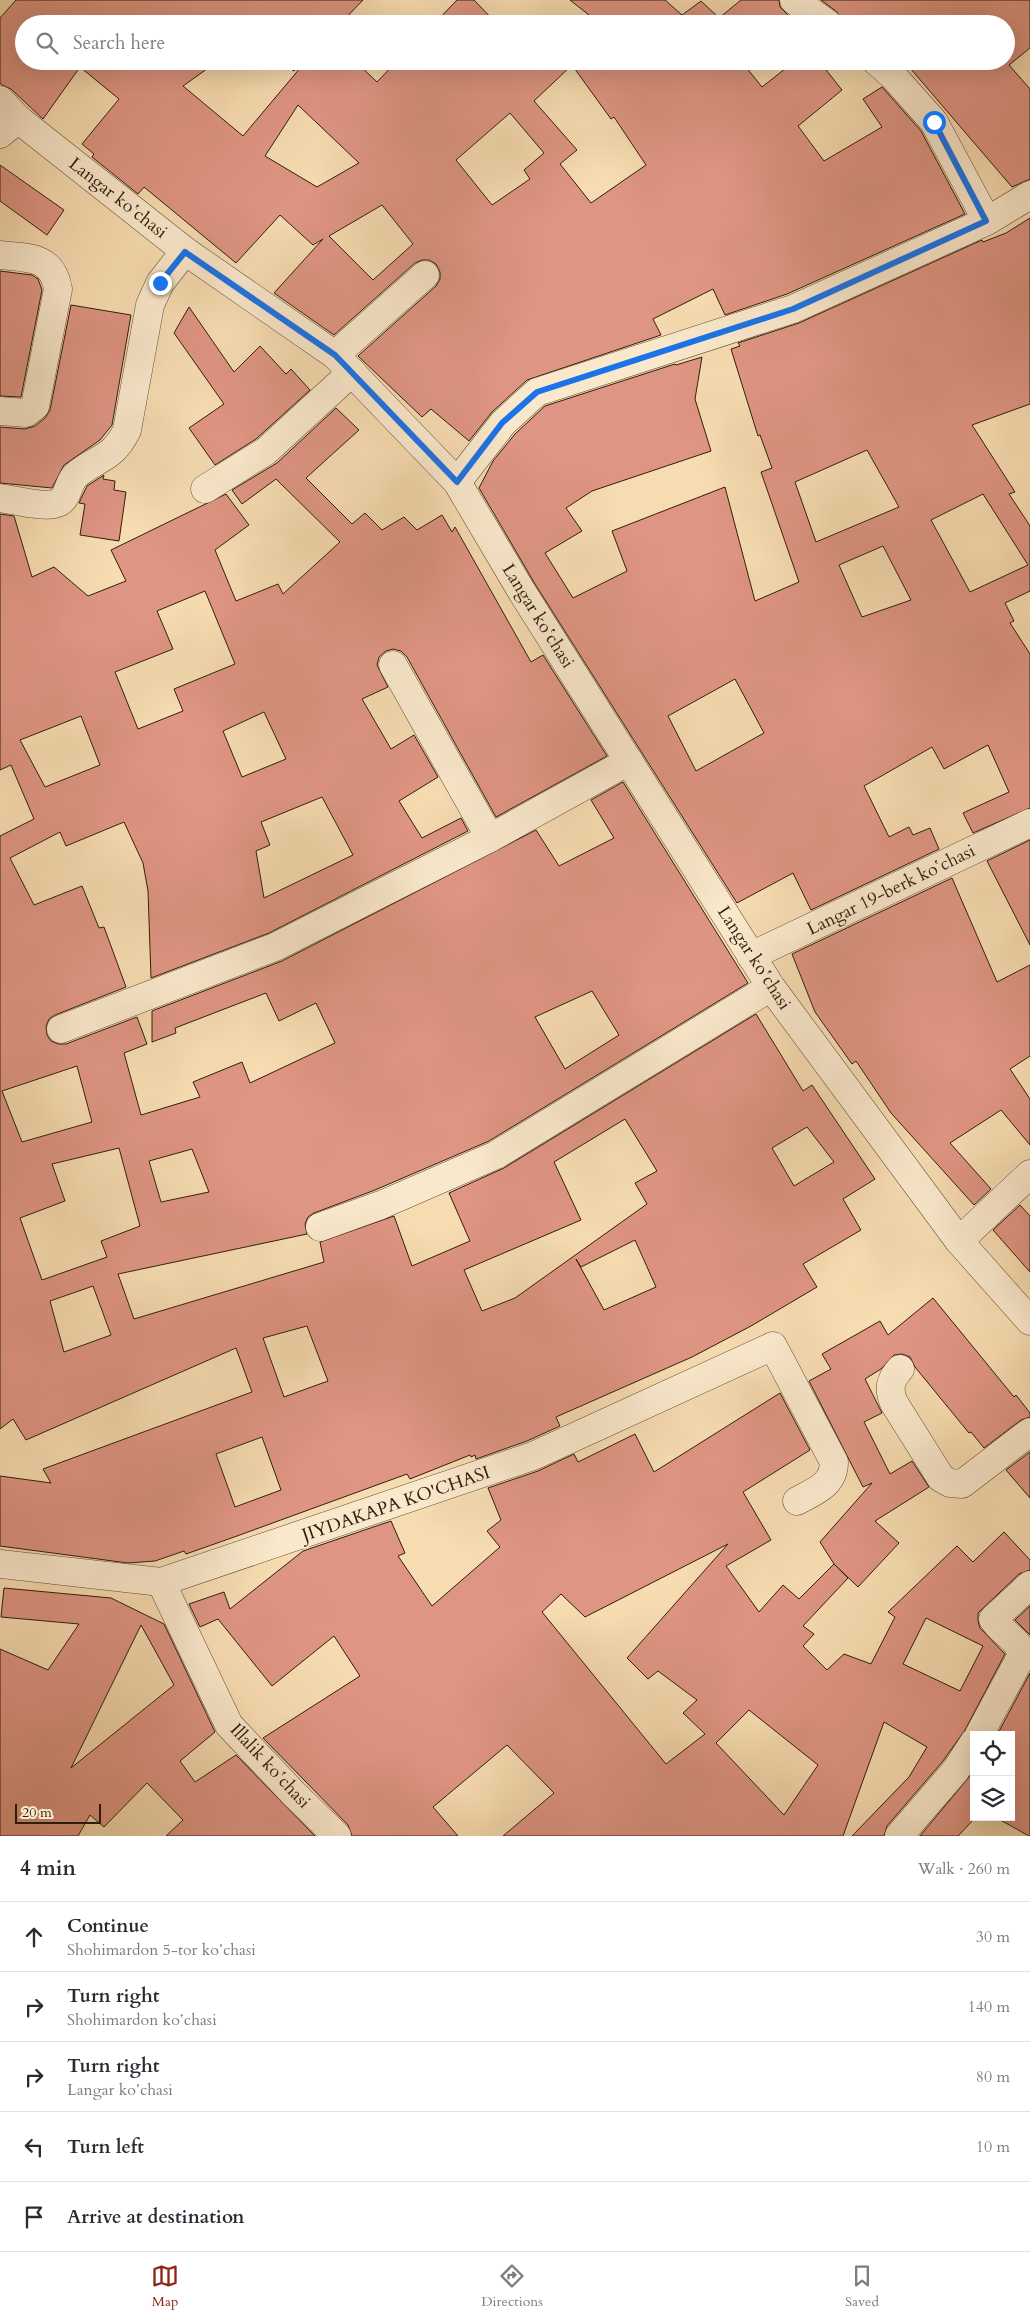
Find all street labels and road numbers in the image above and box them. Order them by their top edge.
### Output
street label: Langar koʻchasi [63,151,173,245]
street label: Langar koʻchasi [496,559,580,673]
street label: Langar 19-berk koʻchasi [803,838,979,942]
street label: Langar koʻchasi [711,901,797,1015]
street label: JIYDAKAPA KO'CHASI [296,1460,493,1549]
street label: Illalik koʻchasi [224,1718,316,1814]

